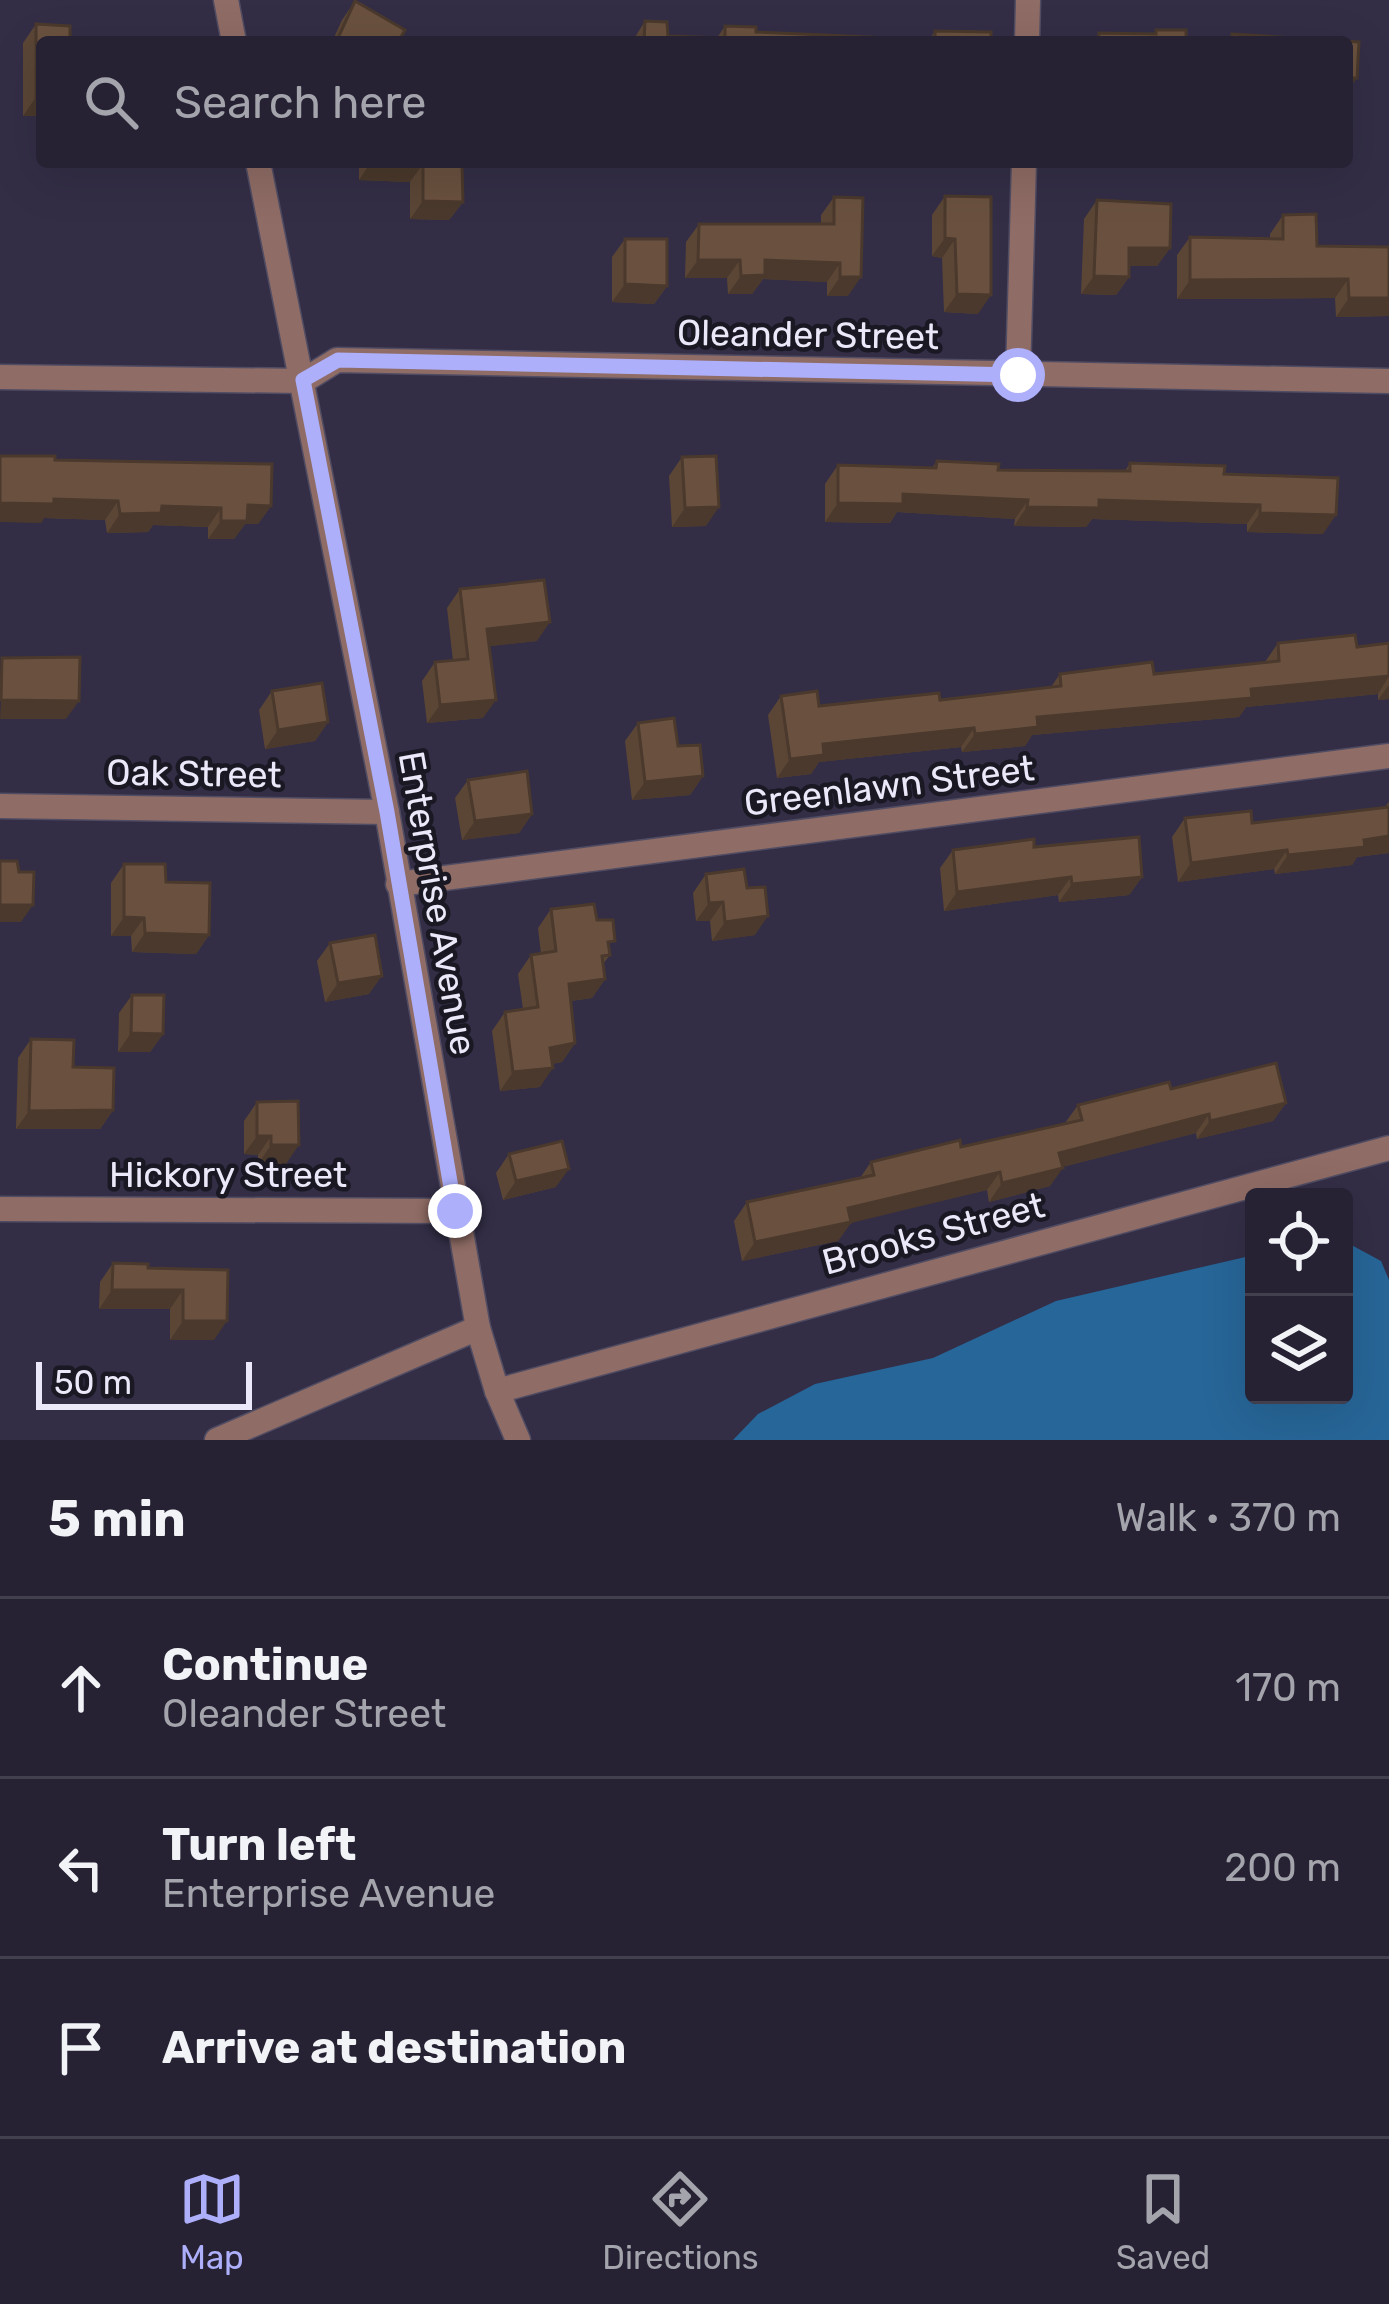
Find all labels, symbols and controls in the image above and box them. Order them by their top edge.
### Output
search box [36,36,1353,168]
icon: search [78,69,144,135]
text: Search here [174,76,426,129]
street label: Oleander Street [676,311,940,358]
route start [991,348,1045,402]
street label: Greenlawn Street [741,746,1037,825]
street label: Enterprise Avenue [390,748,485,1058]
street label: Oak Street [106,750,282,797]
street label: Hickory Street [109,1153,347,1196]
street label: Brooks Street [817,1183,1049,1284]
route end [428,1184,482,1238]
map controls [1245,1188,1353,1404]
button: locate [1245,1188,1353,1296]
button: layers [1245,1296,1353,1404]
scale bar [36,1356,252,1409]
text: 50 m [54,1363,132,1402]
text: 5 min [48,1488,186,1549]
text: Walk · 370 m [1115,1495,1341,1541]
text: Continue [162,1638,368,1691]
icon: ahead [48,1655,114,1721]
text: 170 m [1235,1665,1341,1711]
text: Oleander Street [162,1691,446,1737]
text: Turn left [162,1818,356,1871]
icon: left [48,1835,114,1901]
text: 200 m [1224,1845,1341,1891]
text: Enterprise Avenue [162,1871,495,1917]
icon: arrive [48,2015,114,2081]
text: Arrive at destination [162,2021,627,2074]
tab: Map [179,2166,245,2277]
tab: Directions [602,2166,759,2277]
tab: Saved [1116,2166,1210,2277]

